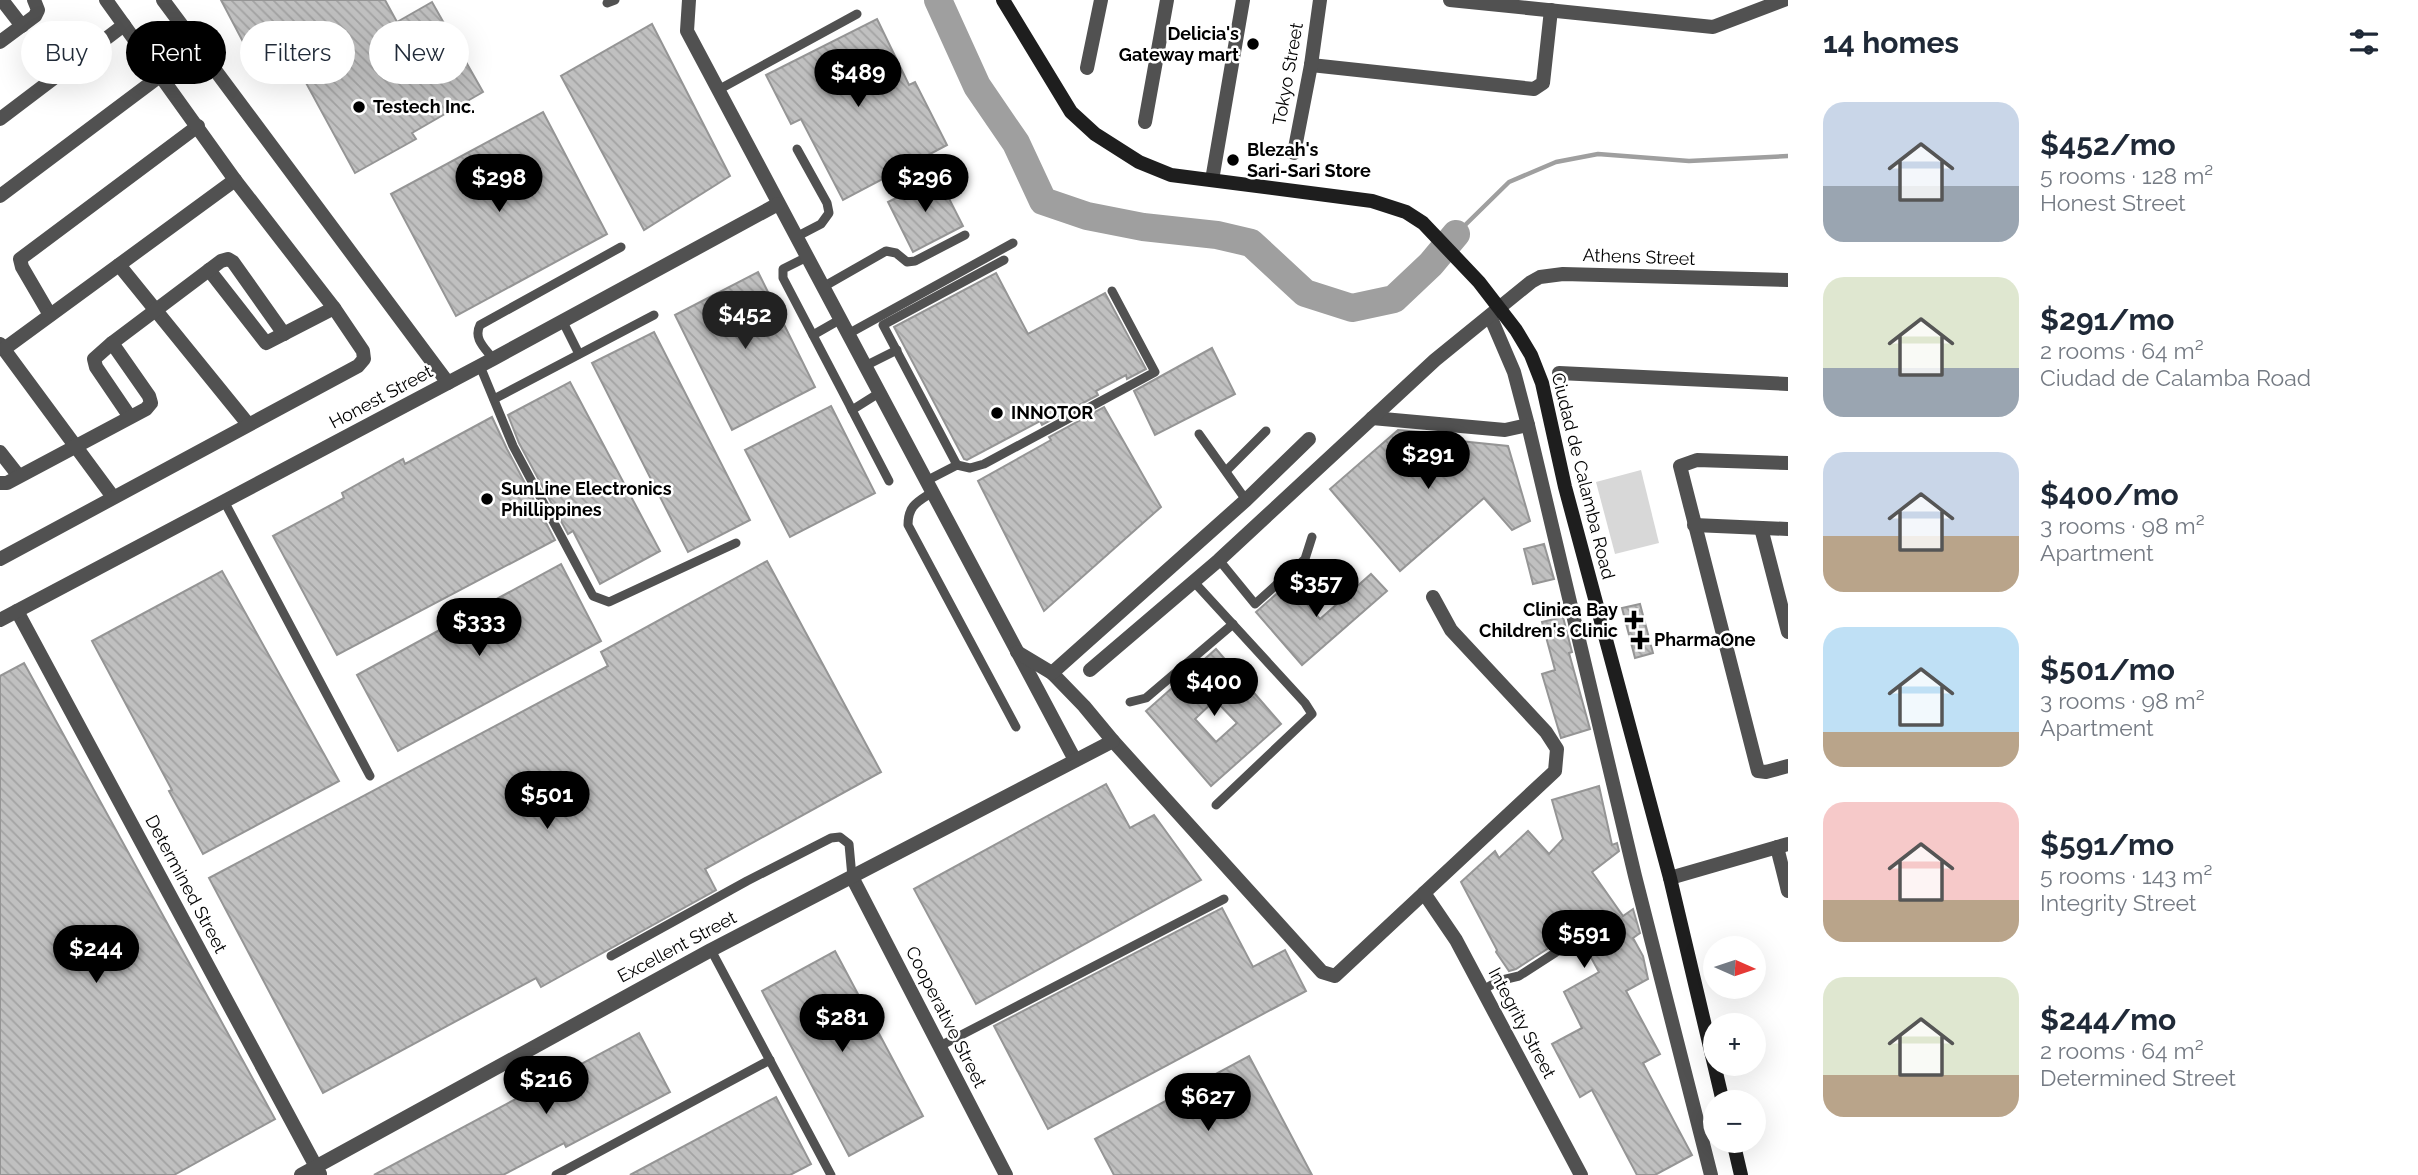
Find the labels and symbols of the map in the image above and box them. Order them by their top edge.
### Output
street label: Tokyo Street [1268,21,1307,127]
place label: Delicia's Gateway mart [1119,23,1239,65]
marker: Delicia's Gateway mart [1245,36,1261,52]
pin: $489 [817,50,899,109]
place label: Testech Inc. [373,96,475,117]
marker: Testech Inc. [351,99,367,115]
place label: Blezah's Sari-Sari Store [1247,139,1371,181]
marker: Blezah's Sari-Sari Store [1225,152,1241,168]
pin: $298 [458,154,540,214]
pin: $296 [884,154,966,214]
street label: Athens Street [1582,244,1696,269]
pin: $452 [704,292,786,351]
street label: Honest Street [325,360,436,433]
street label: Ciudad de Calamba Road [1548,370,1619,581]
place label: INNOTOR [1011,402,1093,423]
marker: INNOTOR [989,405,1005,421]
pin: $291 [1387,432,1469,491]
place label: SunLine Electronics Phillippines [501,478,672,520]
marker: SunLine Electronics Phillippines [479,491,495,507]
pin: $357 [1275,560,1357,619]
pin: $333 [438,598,520,658]
place label: Clinica Bay Children's Clinic [1479,599,1618,641]
marker: Clinica Bay Children's Clinic [1624,610,1644,630]
place label: PharmaOne [1654,629,1756,650]
marker: PharmaOne [1632,632,1648,648]
pin: $400 [1173,658,1255,718]
pin: $501 [506,772,588,831]
street label: Determined Street [141,811,232,956]
street label: Excellent Street [614,906,740,987]
pin: $591 [1543,911,1625,970]
pin: $244 [55,926,137,985]
north arrow [1703,936,1766,999]
street label: Cooperative Street [902,943,991,1091]
street label: Integrity Street [1484,964,1560,1082]
pin: $281 [801,995,883,1054]
pin: $216 [505,1056,587,1116]
pin: $627 [1167,1074,1249,1133]

